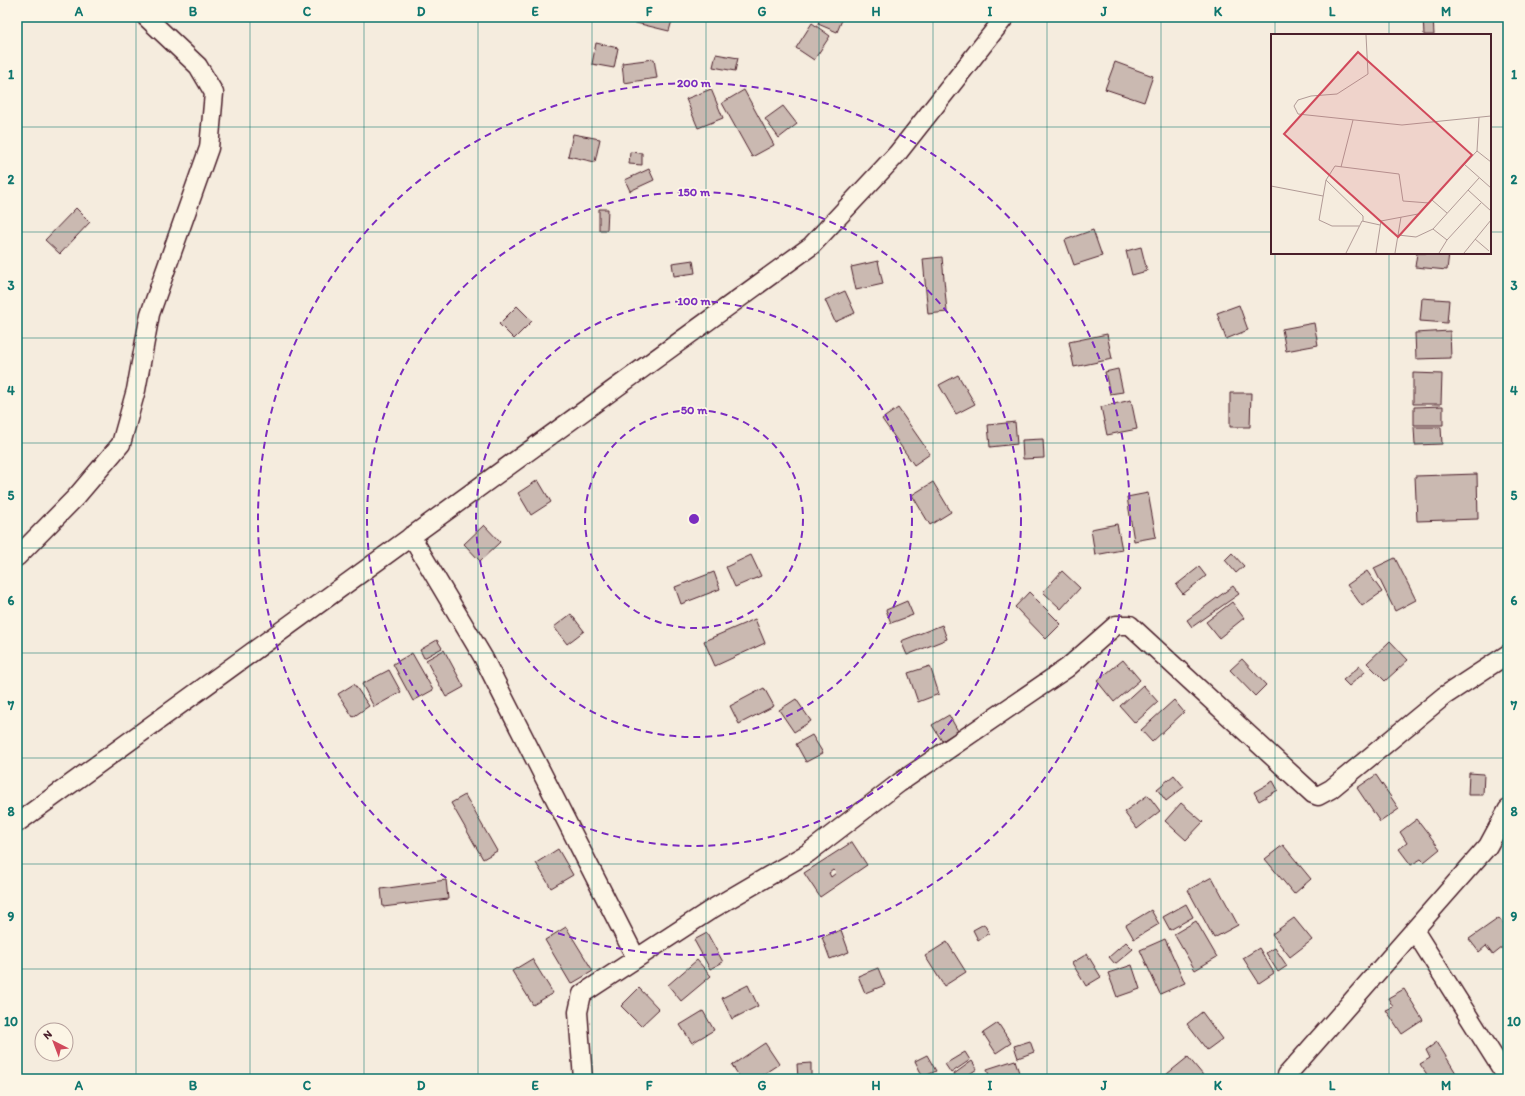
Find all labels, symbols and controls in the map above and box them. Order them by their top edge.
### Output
text: A [74,4,84,19]
text: B [189,4,198,19]
text: C [303,4,312,19]
text: D [417,4,426,19]
text: E [531,4,539,19]
text: F [646,4,653,19]
text: G [758,4,767,19]
text: H [872,4,881,19]
text: I [988,4,993,19]
text: J [1100,4,1108,19]
text: K [1214,4,1223,19]
text: L [1329,4,1336,19]
text: M [1441,4,1451,19]
inset map [1271,34,1491,254]
text: 1 [8,67,14,82]
text: 1 [1511,67,1517,82]
text: 200 m [677,76,712,90]
text: 2 [8,172,15,187]
text: 2 [1511,172,1518,187]
text: 150 m [678,185,711,199]
text: 3 [7,278,15,293]
text: 3 [1510,278,1518,293]
text: 100 m [677,294,711,308]
text: 4 [7,383,15,398]
text: 4 [1510,383,1518,398]
text: 50 m [681,403,708,417]
text: 5 [8,488,15,503]
text: 5 [1511,488,1518,503]
centre of rings [687,512,701,526]
text: 6 [8,593,15,608]
text: 6 [1511,593,1518,608]
text: 7 [7,698,15,713]
text: 7 [1510,698,1518,713]
text: 8 [7,804,15,819]
text: 8 [1510,804,1518,819]
text: 9 [8,909,15,924]
text: 9 [1511,909,1518,924]
text: 10 [4,1014,18,1029]
text: 10 [1507,1014,1521,1029]
north arrow [34,1022,74,1062]
text: N [41,1028,55,1042]
text: A [74,1078,84,1093]
text: B [189,1078,198,1093]
text: C [303,1078,312,1093]
text: D [417,1078,426,1093]
text: E [531,1078,539,1093]
text: F [646,1078,653,1093]
text: G [758,1078,767,1093]
text: H [872,1078,881,1093]
text: I [988,1078,993,1093]
text: J [1100,1078,1108,1093]
text: K [1214,1078,1223,1093]
text: L [1329,1078,1336,1093]
text: M [1441,1078,1451,1093]

